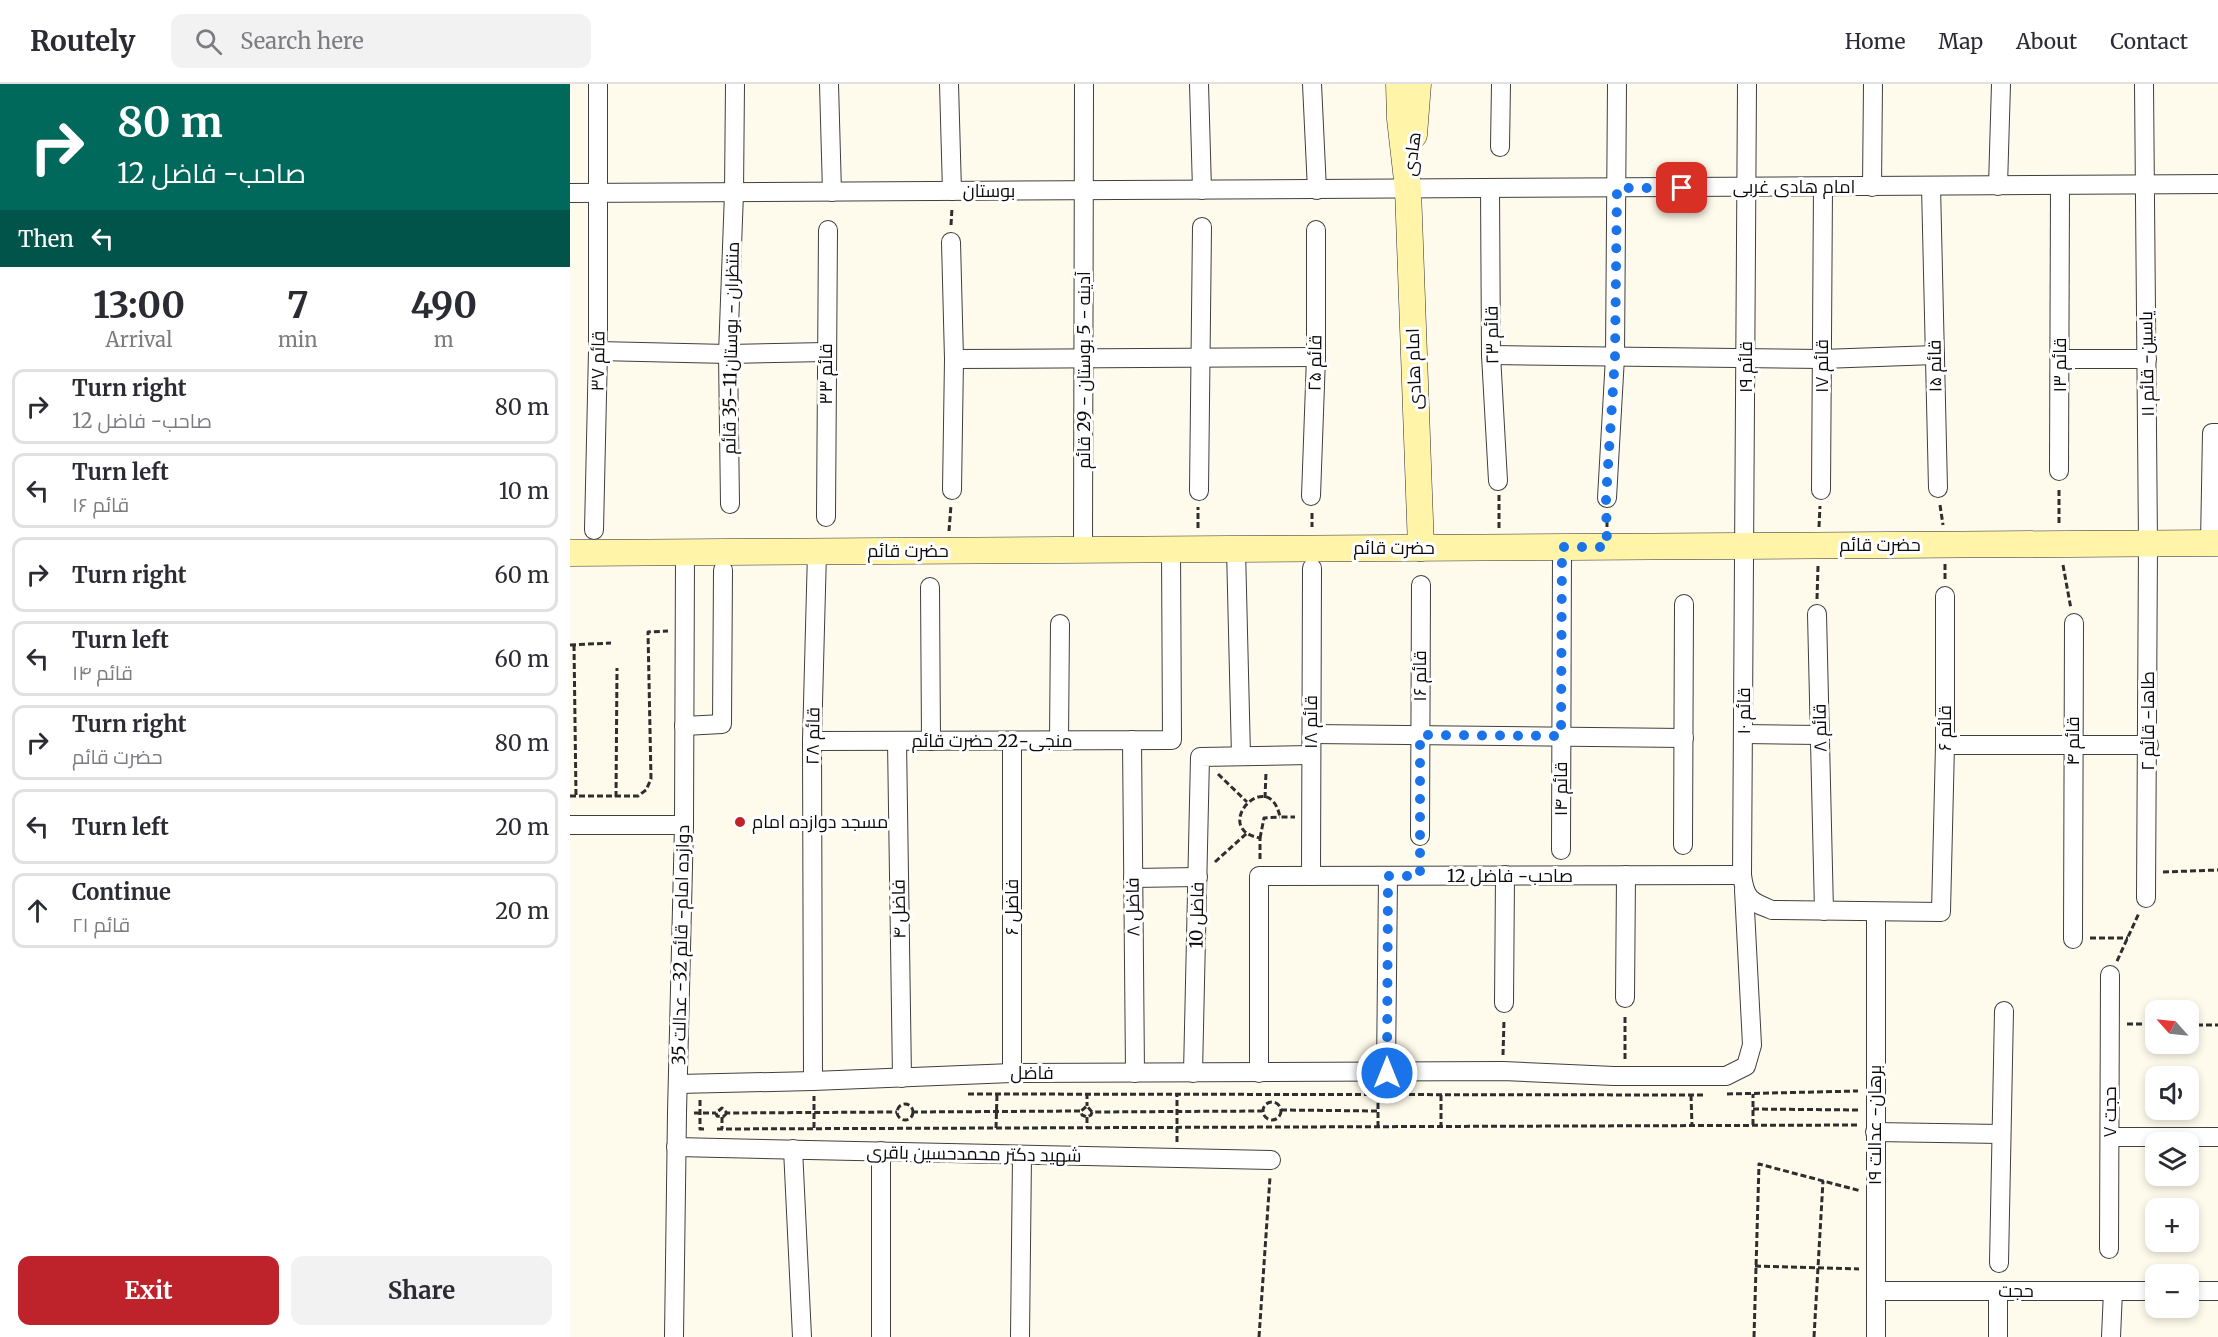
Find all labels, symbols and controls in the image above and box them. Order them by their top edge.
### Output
search box [171,14,591,68]
text: Routely [30,23,135,59]
icon: search [192,25,225,58]
text: Search here [240,27,364,55]
text: Home [1845,28,1905,55]
text: Map [1938,28,1983,55]
text: About [2016,28,2077,55]
text: Contact [2110,28,2188,55]
text: 80 m [117,96,223,148]
icon: right [18,108,96,186]
street label: هادی [1397,130,1426,177]
text: صاحب- فاضل 12 [117,156,306,190]
pin [1656,162,1707,213]
icon: arrive [1665,171,1698,204]
street label: امام هادی غربی [1733,175,1855,199]
street label: بوستان [963,179,1015,202]
icon: left [86,222,119,255]
text: Then [18,225,74,253]
street label: منتظران - بوستان11-35 قائم [717,241,745,455]
street label: آدینه - 5 بوستان - 29 قائم [1072,271,1096,469]
text: 13:00 [93,283,185,328]
text: 7 [287,283,309,328]
text: 490 [410,283,477,328]
street label: قائم ۲۳ [1479,305,1505,365]
street label: یاسین- قائم ۱۱ [2134,311,2160,417]
text: Arrival [106,327,172,352]
text: min [278,327,318,352]
text: m [434,327,454,352]
street label: امام هادی [1401,328,1427,410]
street label: قائم ۳۷ [585,331,611,391]
street label: قائم ۲۵ [1303,335,1327,391]
street label: قائم ۱۳ [2048,338,2072,392]
street label: قائم ۱۷ [1810,339,1834,393]
street label: قائم ۱۵ [1923,340,1947,392]
street label: قائم ۱۹ [1734,341,1758,393]
street label: قائم ۳۳ [814,343,838,405]
text: Turn right [72,374,186,402]
icon: right [21,390,54,423]
text: 80 m [495,393,549,421]
text: صاحب- فاضل 12 [72,408,212,433]
text: Turn left [72,458,169,486]
icon: left [21,474,54,507]
text: 10 m [499,477,549,505]
text: قائم ۱۶ [72,492,129,517]
street label: حضرت قائم [1839,533,1921,557]
street label: حضرت قائم [1353,536,1435,560]
street label: حضرت قائم [867,539,949,563]
icon: right [21,558,54,591]
text: Turn right [72,561,186,589]
text: 60 m [495,561,549,589]
text: Turn left [72,626,169,654]
icon: left [21,642,54,675]
text: 60 m [495,645,549,673]
street label: قائم ۱۶ [1408,650,1432,702]
text: قائم ۱۴ [72,660,133,685]
street label: طاها- قائم ۲ [2136,671,2160,771]
street label: قائم ۱۰ [1732,687,1756,735]
street label: قائم ۱۸ [1299,695,1323,749]
street label: قائم ۸ [1808,704,1832,752]
street label: قائم ۶ [1933,705,1957,751]
street label: قائم ۲۸ [800,707,826,765]
text: Turn right [72,710,186,738]
street label: قائم ۴ [2061,716,2085,766]
icon: right [21,726,54,759]
text: 80 m [495,729,549,757]
street label: منجی-22 حضرت قائم [912,729,1072,753]
text: حضرت قائم [72,744,163,769]
street label: قائم ۱۴ [1549,762,1573,816]
icon: left [21,810,54,843]
place label: مسجد دوازده امام [752,810,888,834]
text: Turn left [72,813,169,841]
text: 20 m [495,813,549,841]
marker: مسجد دوازده امام [733,815,747,829]
street label: دوازده امام- قائم 32- عدالت 35 [667,825,695,1065]
street label: صاحب- فاضل 12 [1447,864,1573,887]
street label: فاضل ۸ [1120,877,1145,937]
text: Continue [72,878,171,906]
street label: فاضل ۴ [886,879,911,939]
street label: فاضل ۶ [1000,879,1023,935]
street label: فاضل 10 [1184,881,1209,949]
icon: ahead [21,894,54,927]
text: 20 m [495,897,549,925]
text: قائم ۲۱ [72,912,130,937]
north arrow [2145,1000,2199,1054]
map controls [2145,1000,2199,1318]
position arrow [1355,1041,1419,1105]
street label: فاضل [1010,1061,1054,1084]
street label: برهان- عدالت ۱۹ [1863,1065,1886,1185]
button: sound [2145,1066,2199,1120]
street label: حجت ۷ [2098,1086,2121,1138]
button: layers [2145,1132,2199,1186]
street label: شهید دکتر محمدحسین باقری [866,1140,1082,1167]
button: + [2145,1198,2199,1252]
button: Exit [18,1256,279,1325]
button: Share [291,1256,552,1325]
button: − [2145,1264,2199,1318]
street label: حجت [1998,1279,2034,1302]

